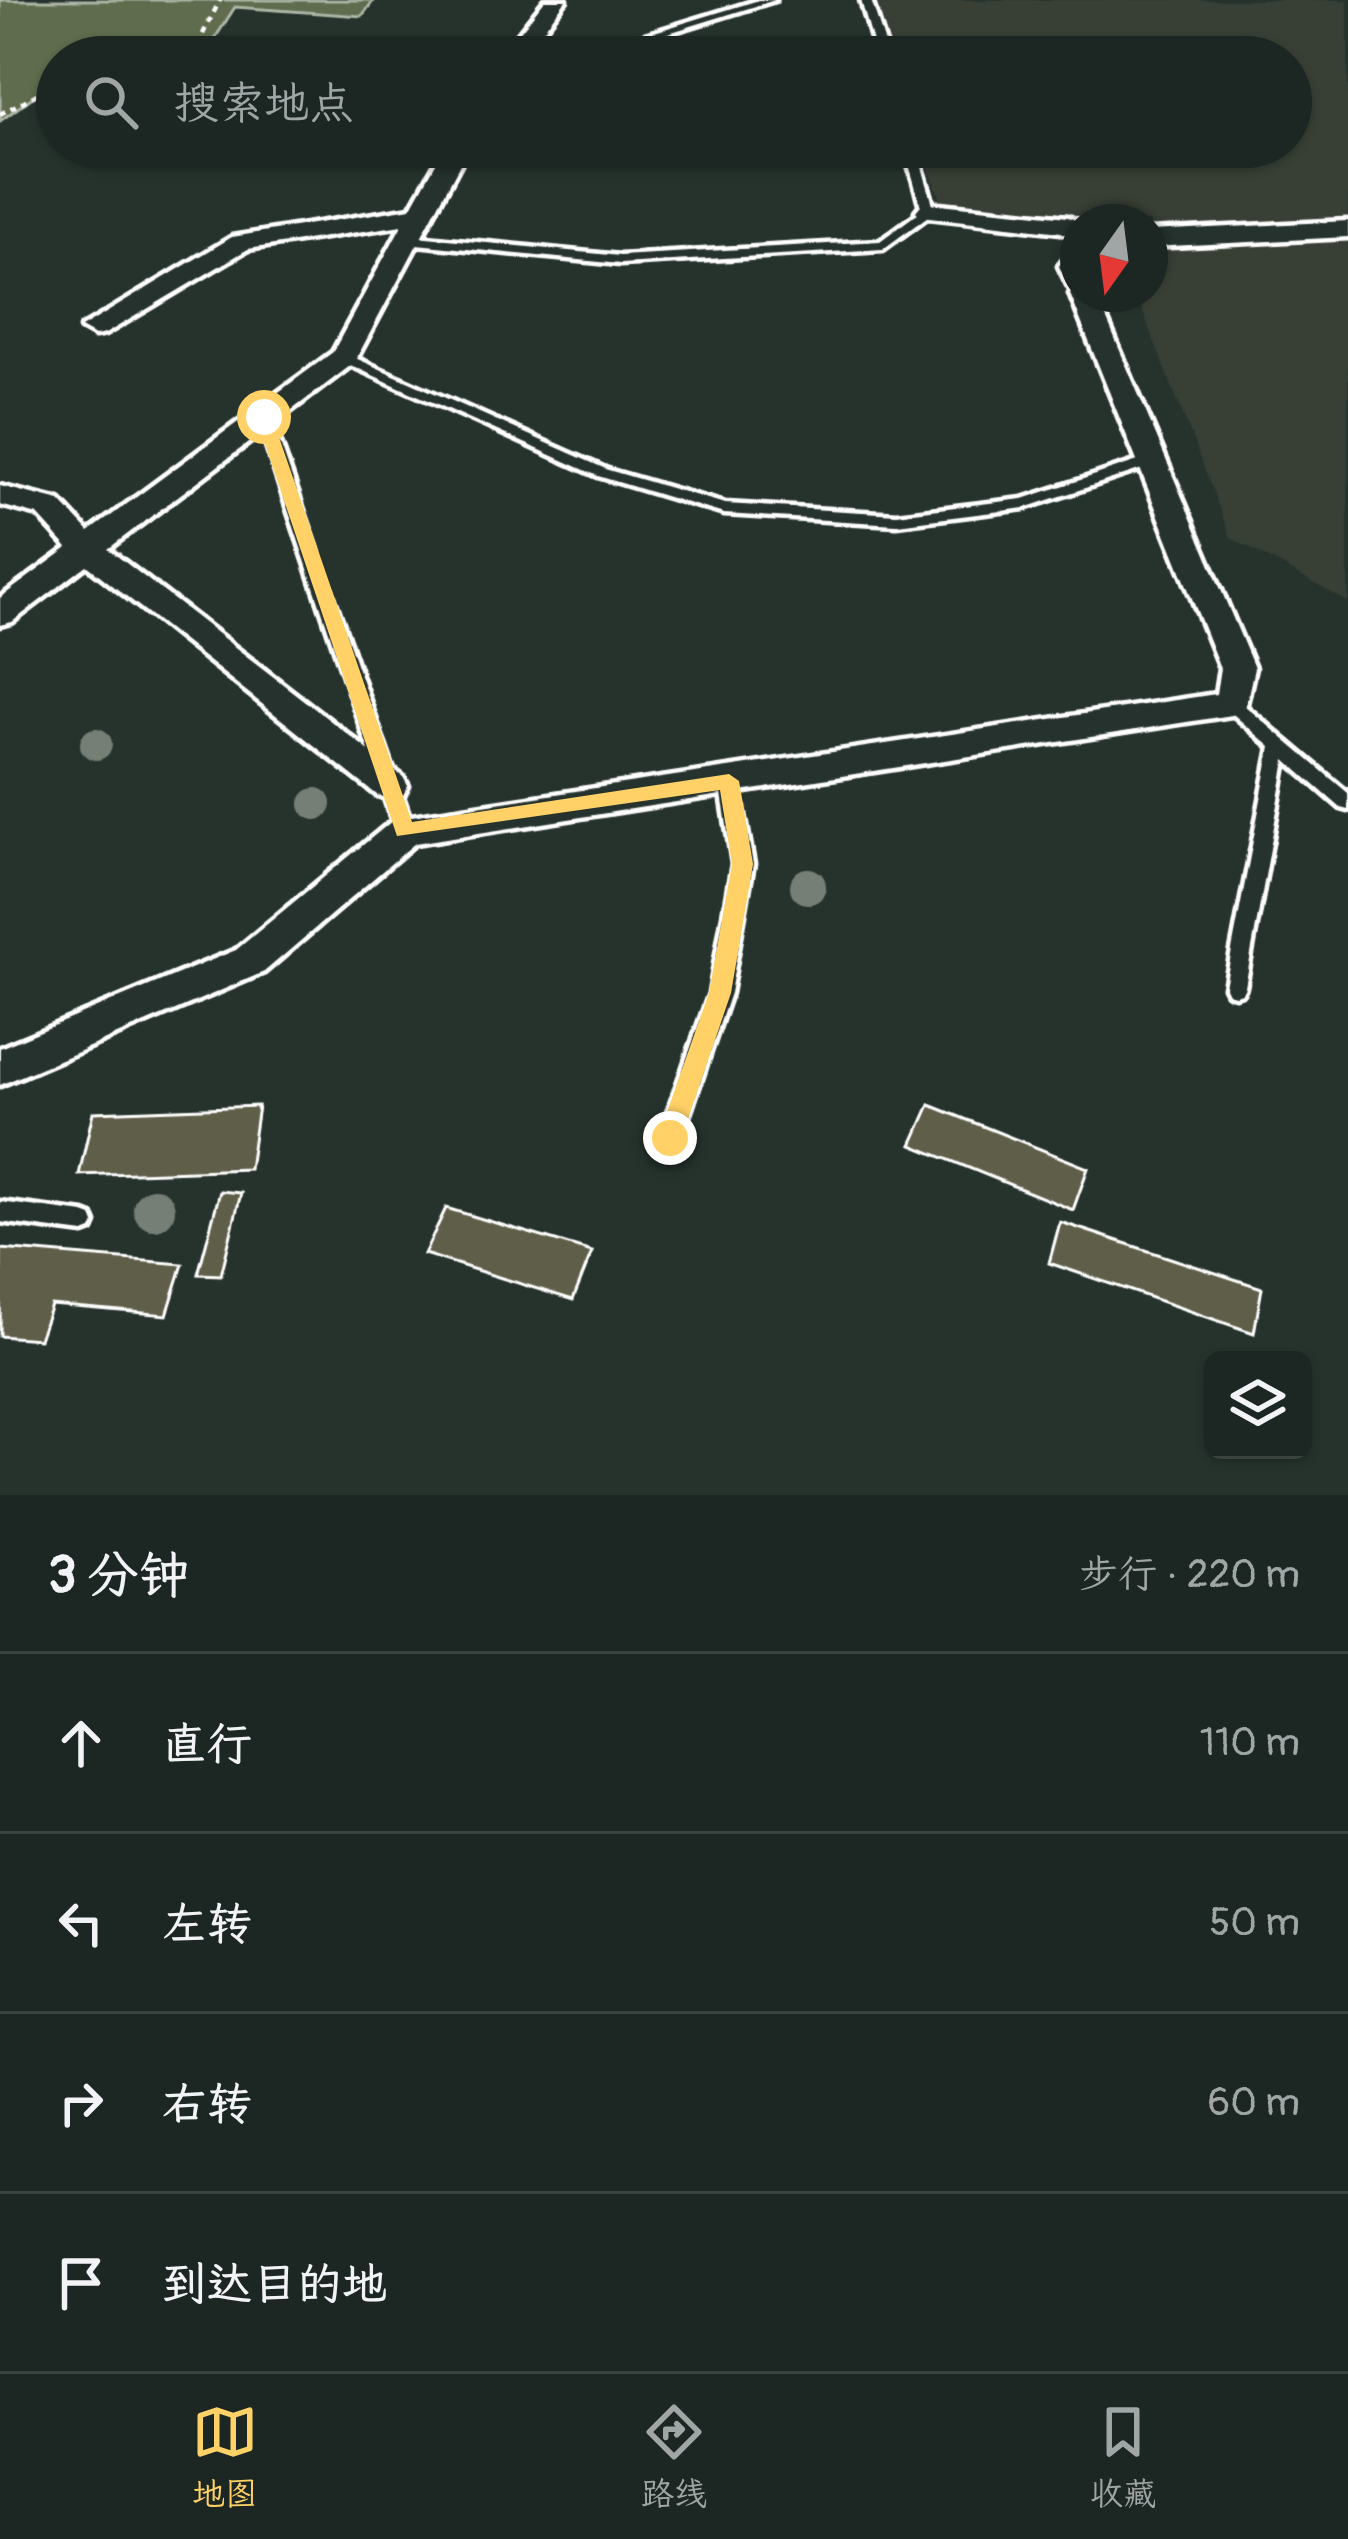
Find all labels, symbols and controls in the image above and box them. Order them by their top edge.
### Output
search box [36,36,1312,168]
icon: search [78,69,144,135]
text: 搜索地点 [174,76,354,132]
north arrow [1060,204,1168,312]
route start [237,390,291,444]
route end [643,1111,697,1165]
map controls [1204,1351,1312,1459]
button: layers [1204,1351,1312,1459]
text: 3 分钟 [48,1544,190,1608]
text: 步行 · 220 m [1079,1550,1300,1599]
icon: ahead [48,1710,114,1776]
text: 直行 [162,1717,252,1773]
text: 110 m [1200,1718,1300,1767]
icon: left [48,1890,114,1956]
text: 左转 [162,1897,252,1953]
text: 50 m [1209,1898,1300,1947]
icon: right [48,2070,114,2136]
text: 右转 [162,2077,252,2133]
text: 60 m [1208,2078,1300,2127]
icon: arrive [48,2250,114,2316]
text: 到达目的地 [162,2257,387,2313]
tab: 地图 [192,2399,258,2515]
tab: 路线 [641,2399,707,2515]
tab: 收藏 [1090,2399,1156,2515]

